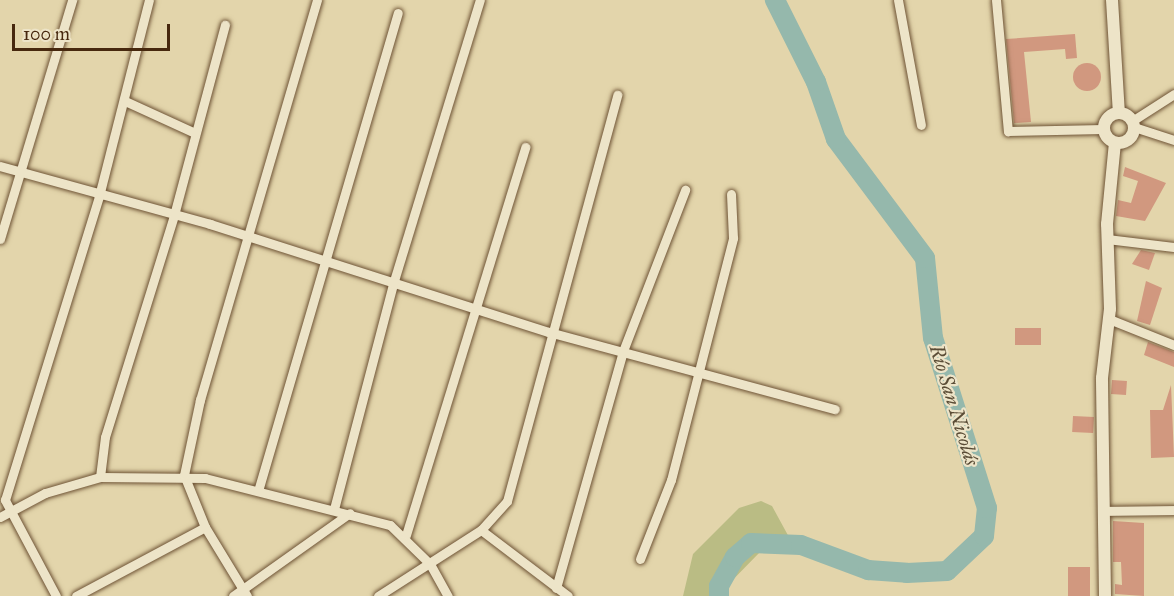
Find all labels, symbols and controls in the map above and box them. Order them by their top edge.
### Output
scale bar [15,12,172,50]
text: 100 m [23,23,70,45]
water label: Río San Nicolás [924,341,984,469]

